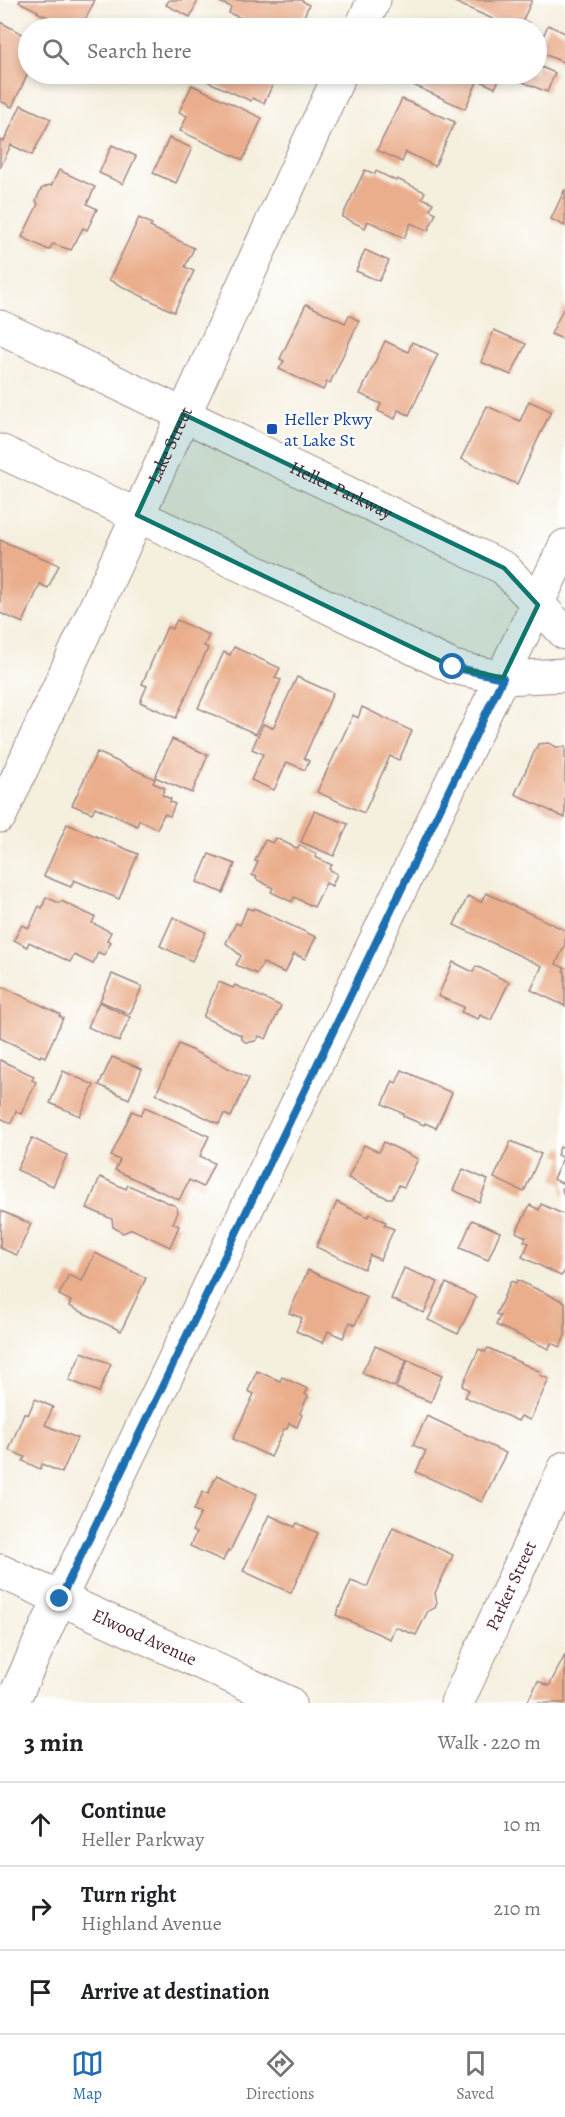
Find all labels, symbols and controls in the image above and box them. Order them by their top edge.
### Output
search box [18,18,547,84]
icon: search [39,35,72,68]
text: Search here [87,36,192,66]
street label: Lake Street [142,403,198,487]
place label: Heller Pkwy at Lake St [284,407,373,452]
marker: Heller Pkwy at Lake St [265,422,279,436]
street label: Heller Parkway [286,455,397,525]
route start [439,653,465,679]
street label: Parker Street [480,1537,542,1635]
route end [46,1585,72,1611]
street label: Elwood Avenue [89,1603,201,1671]
text: 3 min [24,1725,84,1760]
text: Walk · 220 m [438,1729,541,1756]
text: Continue [81,1796,166,1826]
icon: ahead [24,1808,57,1841]
text: 10 m [503,1811,541,1838]
text: Heller Parkway [81,1826,204,1853]
text: Turn right [81,1880,177,1910]
icon: right [24,1892,57,1925]
text: 210 m [493,1895,541,1922]
text: Highland Avenue [81,1910,222,1937]
icon: arrive [24,1976,57,2009]
text: Arrive at destination [81,1977,270,2007]
tab: Map [71,2047,104,2105]
tab: Directions [246,2047,314,2105]
tab: Saved [456,2047,494,2105]

